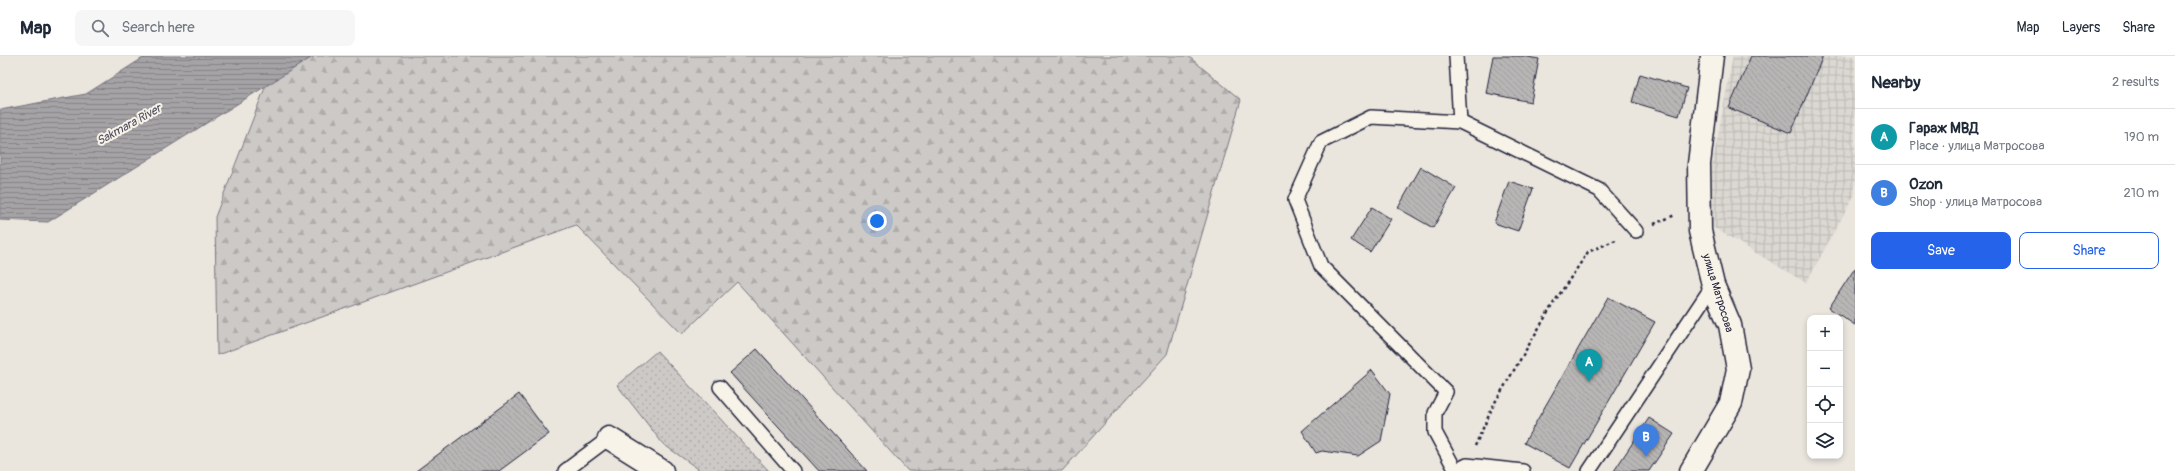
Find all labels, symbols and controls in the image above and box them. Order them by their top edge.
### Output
search box [75,10,355,46]
text: Map [20,16,51,40]
icon: search [89,17,111,39]
text: Search here [121,18,195,37]
text: Map [2017,19,2040,36]
text: Layers [2062,19,2100,36]
text: Share [2122,19,2155,36]
text: Nearby [1871,72,1920,93]
text: 2 results [2112,74,2159,90]
water label: Sakmara River [94,100,165,149]
text: Гараж МВД [1909,119,1978,138]
text: A [1880,129,1888,145]
text: 190 m [2124,129,2159,145]
text: Place · улица Матросова [1909,138,2044,154]
text: Ozon [1909,175,1943,194]
text: B [1880,185,1888,201]
text: 210 m [2123,185,2159,201]
text: Shop · улица Матросова [1909,194,2042,210]
your location [867,211,887,231]
button: Save [1871,232,2011,269]
button: Share [2019,232,2159,269]
street label: улица Матросова [1700,251,1736,334]
map controls [1807,315,1843,459]
button: + [1807,315,1843,351]
pin: A [1576,349,1602,382]
button: − [1807,351,1843,387]
button: locate [1807,387,1843,423]
button: layers [1807,423,1843,459]
pin: B [1633,424,1659,457]

